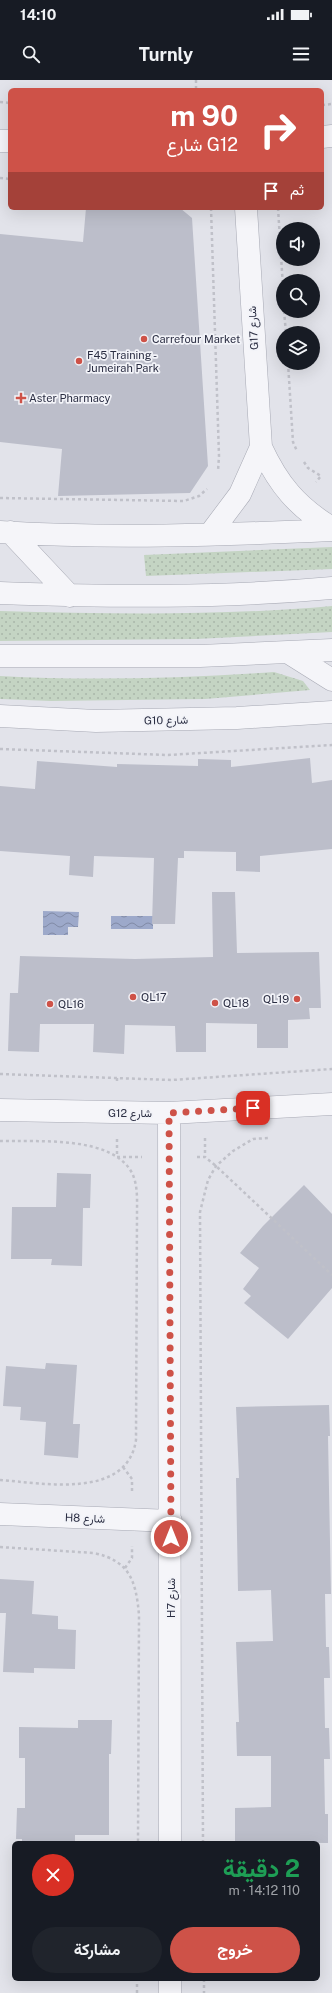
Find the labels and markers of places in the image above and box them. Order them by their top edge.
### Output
place label: Carrefour Market [152,333,240,345]
marker: Carrefour Market [139,334,149,344]
place label: F45 Training - Jumeirah Park [87,349,159,374]
marker: F45 Training - Jumeirah Park [74,356,84,366]
place label: Aster Pharmacy [29,392,111,404]
marker: Aster Pharmacy [16,393,26,403]
place label: QL17 [141,991,167,1003]
marker: QL17 [128,992,138,1002]
place label: QL19 [263,993,289,1005]
marker: QL19 [292,994,302,1004]
place label: QL18 [223,997,249,1009]
place label: QL16 [58,998,84,1010]
marker: QL18 [210,998,220,1008]
marker: QL16 [45,999,55,1009]
pin [236,1091,270,1125]

